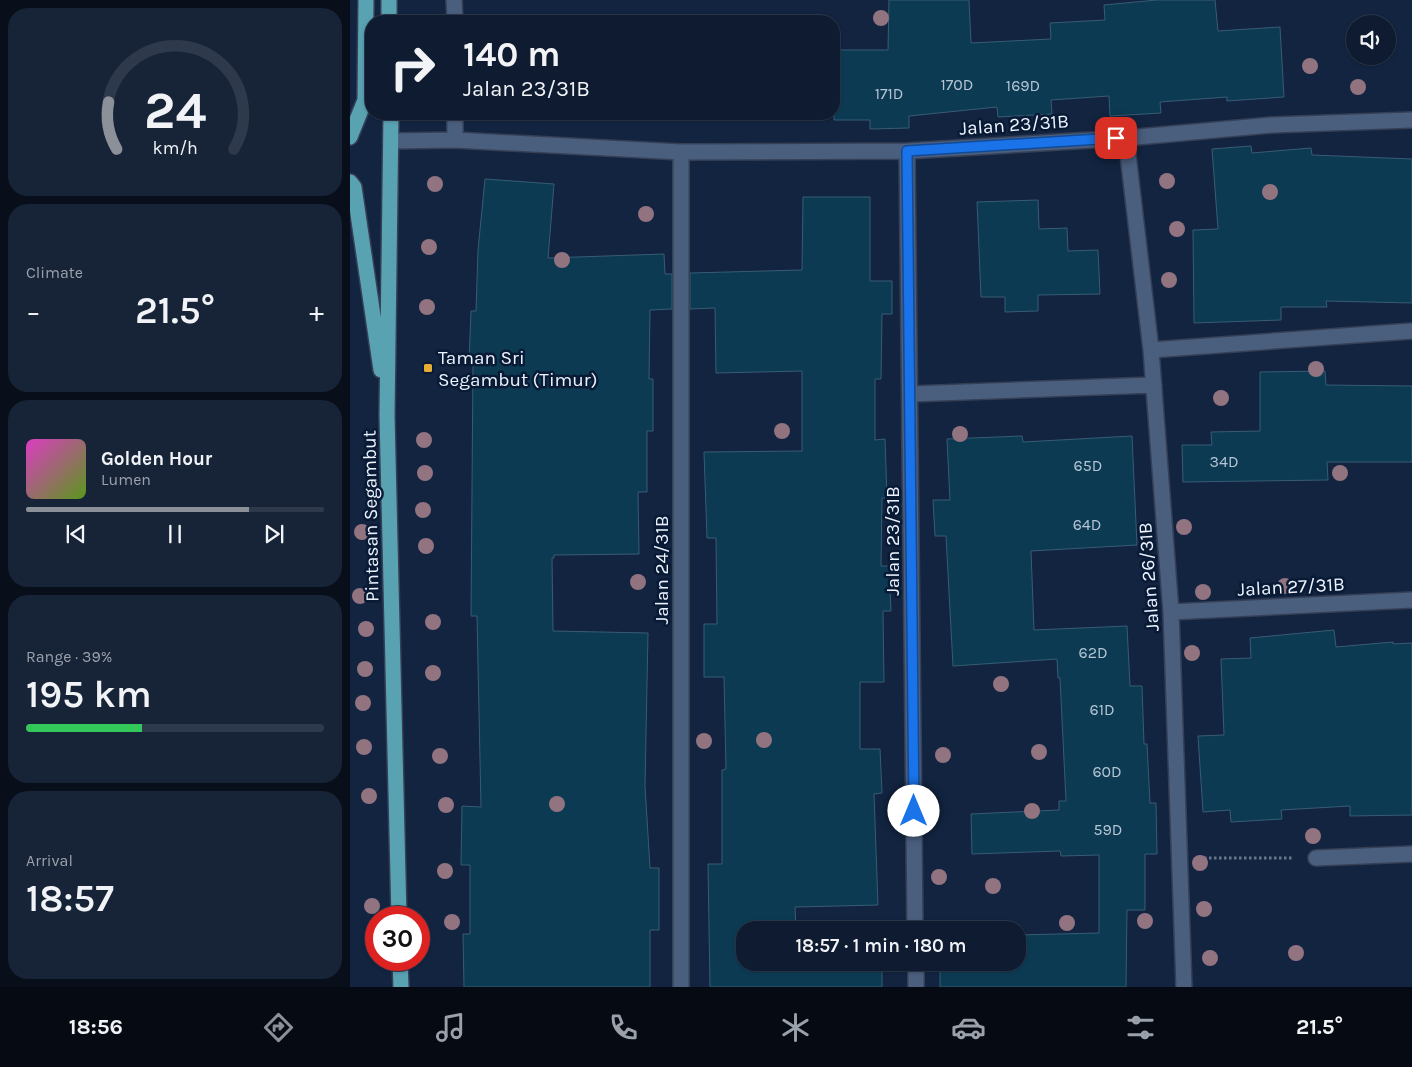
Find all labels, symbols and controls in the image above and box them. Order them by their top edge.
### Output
map controls [1346,15,1396,65]
button: sound [1346,15,1396,65]
text: 140 m [463,34,561,75]
icon: right [380,35,445,100]
house number: 170D [941,75,973,94]
text: Jalan 23/31B [463,76,590,102]
house number: 169D [1006,76,1040,95]
text: 24 [144,80,206,141]
house number: 171D [875,84,903,103]
street label: Jalan 23/31B [959,110,1070,140]
pin [1095,117,1137,159]
icon: arrive [1102,124,1130,152]
text: km/h [152,138,198,159]
text: Climate [26,263,83,282]
text: 21.5° [135,288,215,333]
text: − [26,295,41,328]
text: + [309,295,324,328]
place label: Taman Sri Segambut (Timur) [438,347,597,391]
marker: Taman Sri Segambut (Timur) [422,362,434,374]
street label: Pintasan Segambut [359,430,383,602]
text: Golden Hour [101,448,212,470]
house number: 34D [1210,452,1238,471]
house number: 65D [1074,456,1102,475]
text: Lumen [101,470,151,489]
street label: Jalan 23/31B [882,486,904,596]
street label: Jalan 24/31B [651,515,673,625]
house number: 64D [1073,515,1101,534]
icon: previous [62,520,90,548]
icon: pause [161,520,189,548]
icon: next [260,520,288,548]
street label: Jalan 26/31B [1134,522,1164,632]
street label: Jalan 27/31B [1237,573,1345,601]
house number: 62D [1079,643,1108,662]
text: Range · 39% [26,647,112,666]
text: 195 km [26,672,152,717]
house number: 61D [1089,700,1115,719]
house number: 60D [1092,762,1122,781]
position arrow [887,784,939,836]
house number: 59D [1094,820,1122,839]
text: Arrival [26,851,73,870]
text: 18:57 [26,876,114,921]
speed limit sign: 30 [365,906,430,971]
text: 18:57 · 1 min · 180 m [795,935,967,957]
icon: directions [261,1010,296,1045]
icon: music [433,1010,468,1045]
icon: phone [606,1010,641,1045]
icon: climate [778,1010,813,1045]
icon: car [951,1010,986,1045]
icon: filters [1123,1010,1158,1045]
text: 18:56 [69,1014,123,1040]
text: 21.5° [1296,1014,1343,1040]

